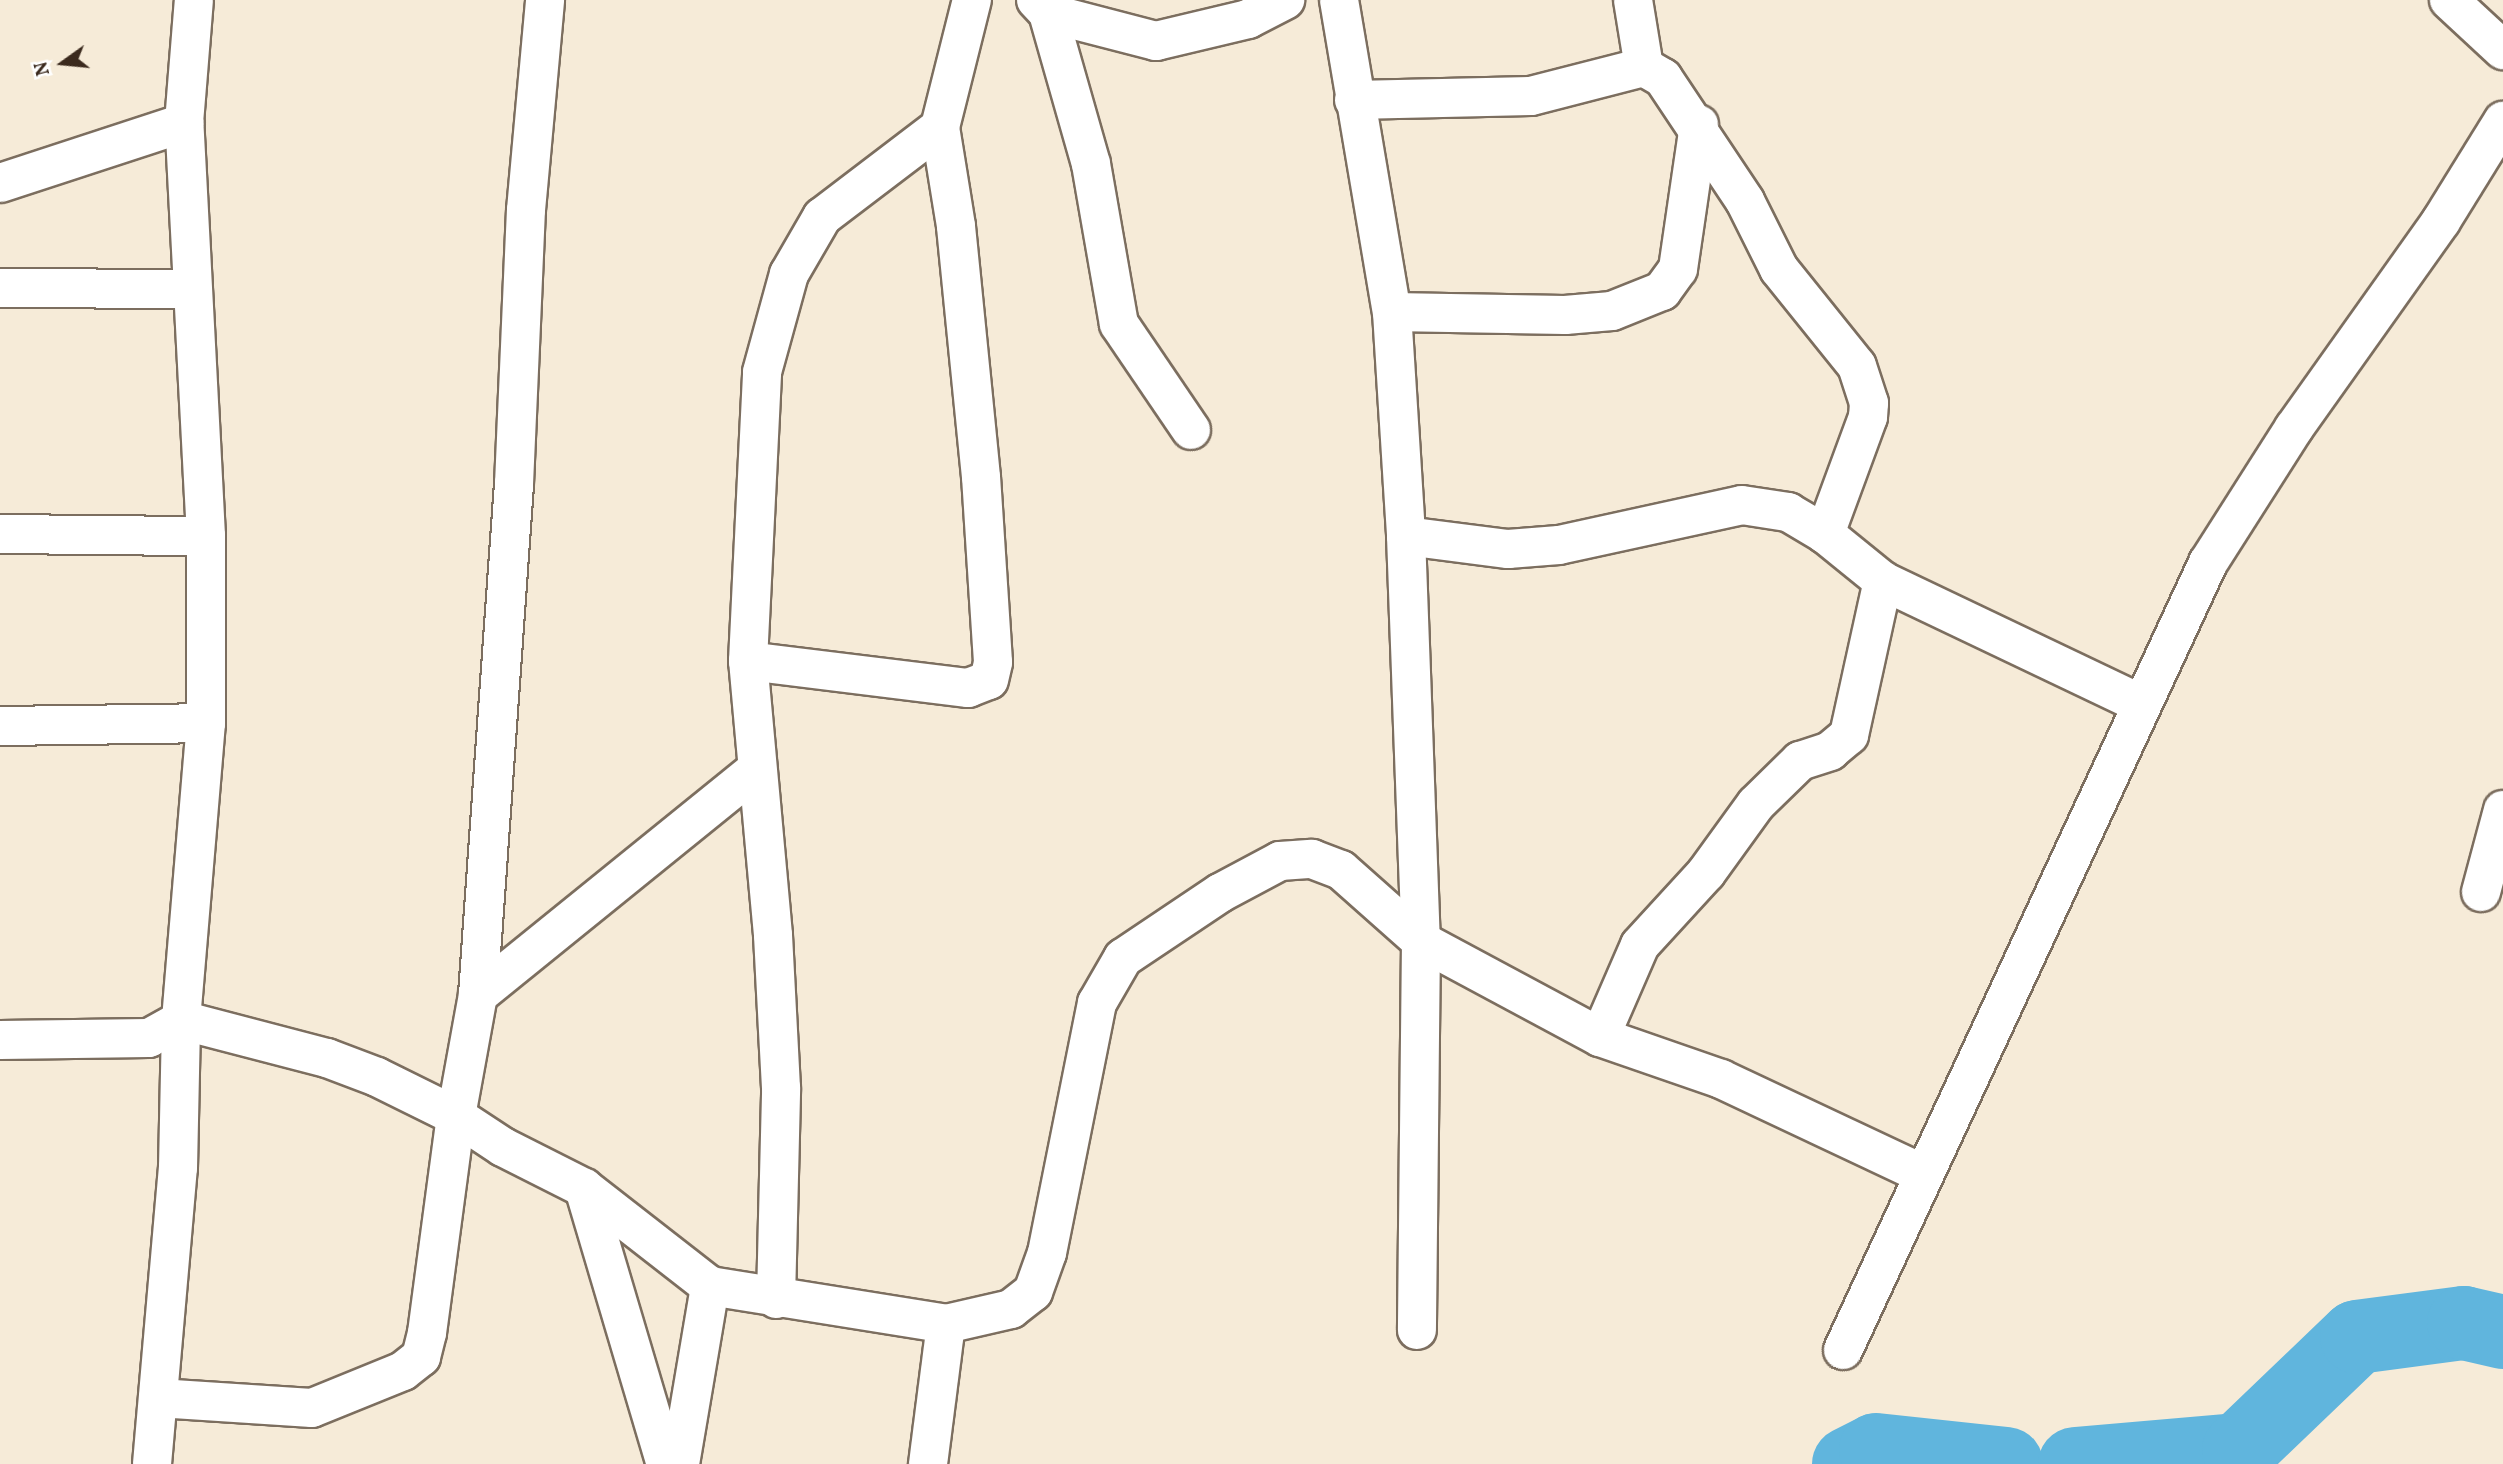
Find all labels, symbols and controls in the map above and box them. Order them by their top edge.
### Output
north arrow [28,28,98,98]
text: N [28,58,57,78]

